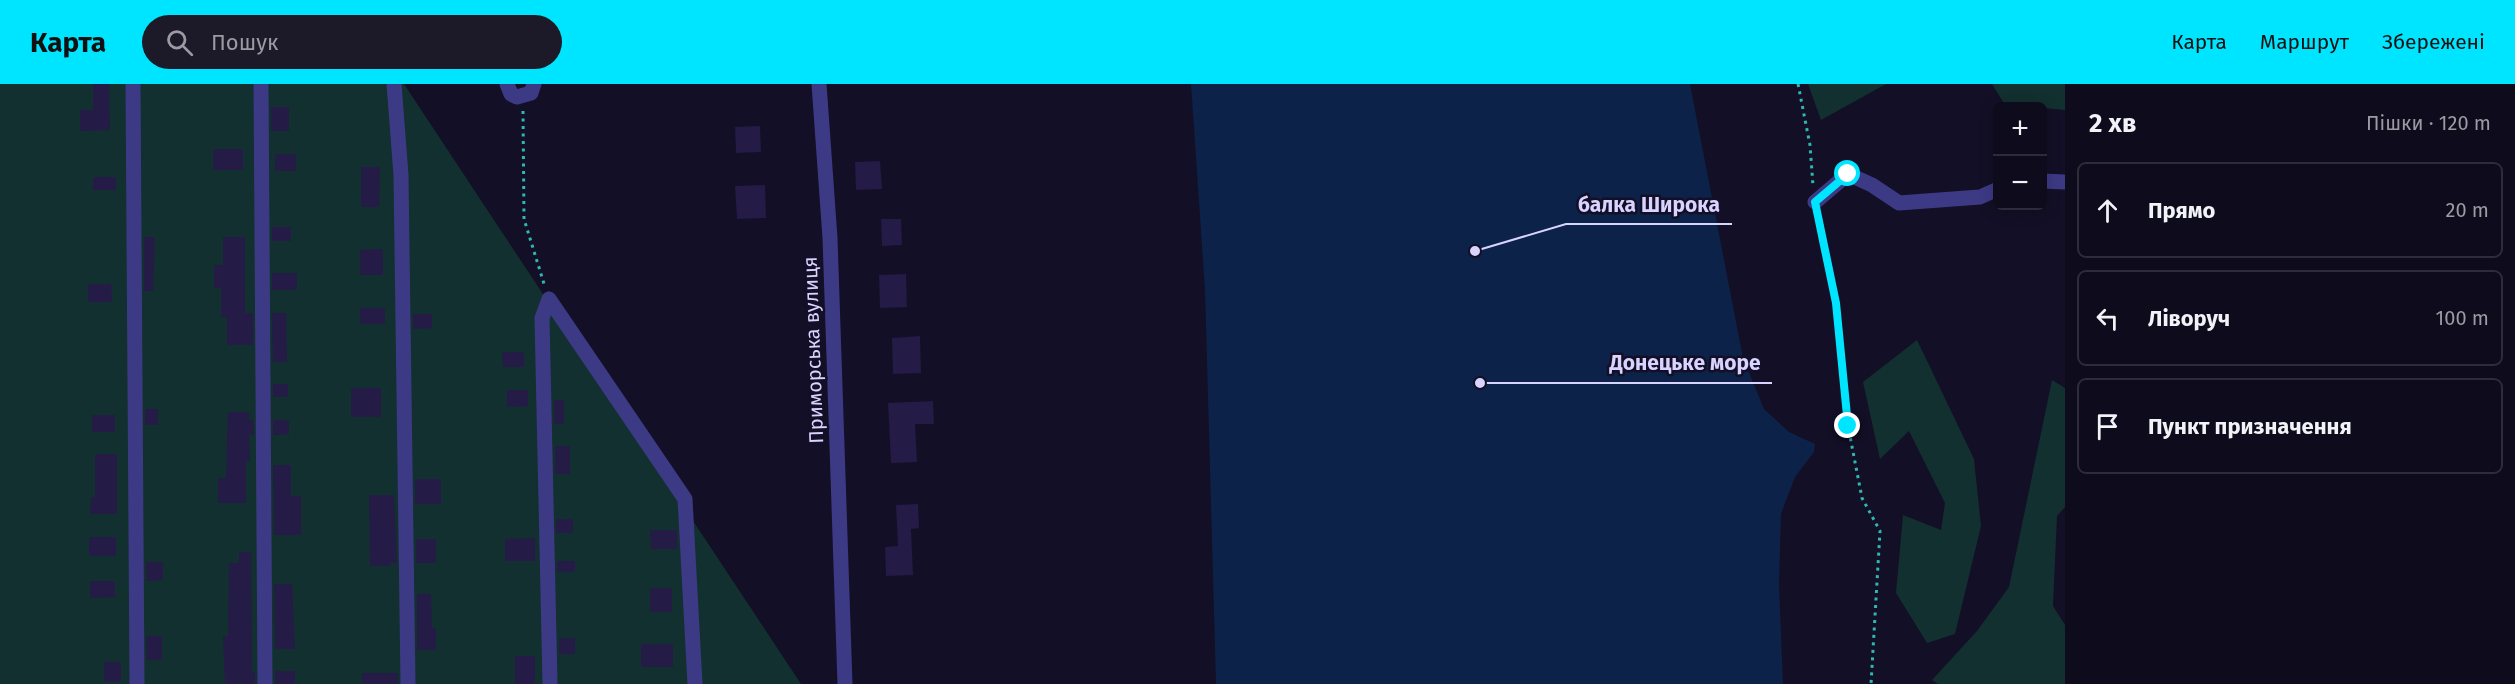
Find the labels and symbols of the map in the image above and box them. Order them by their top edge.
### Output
route start [1834,160,1860,186]
callout: балка Широка [1566,185,1732,224]
text: балка Широка [1578,192,1720,218]
street label: Приморська вулиця [798,256,828,444]
callout: Донецьке море [1597,344,1772,383]
text: Донецьке море [1608,350,1761,376]
route end [1834,412,1860,438]

